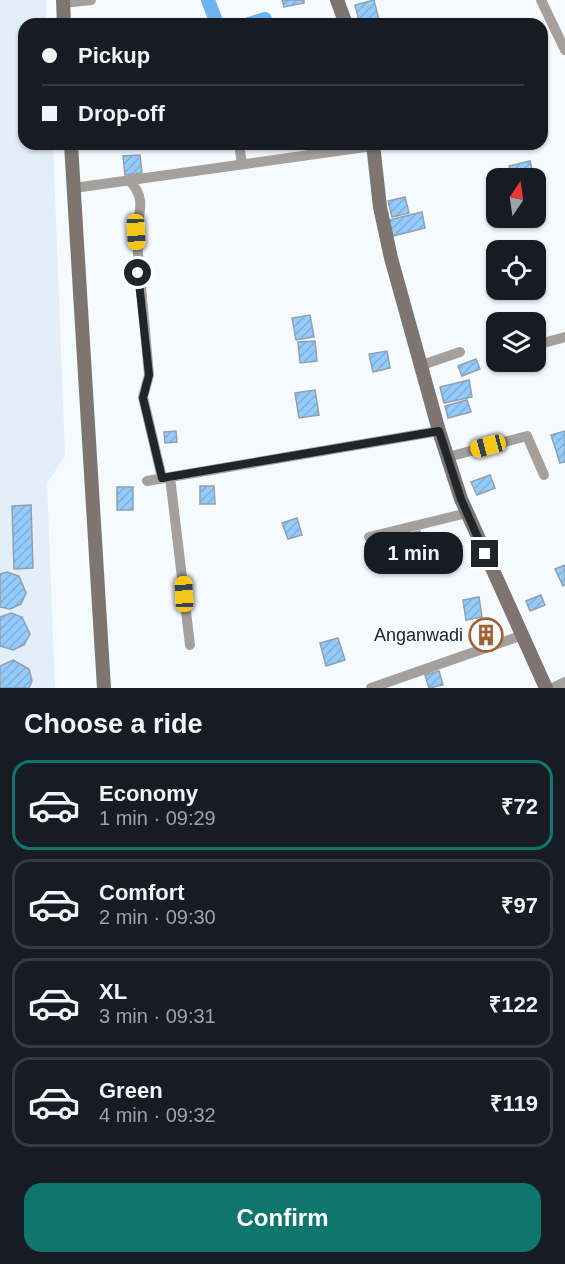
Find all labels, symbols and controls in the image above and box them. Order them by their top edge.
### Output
text: Pickup [78,43,150,68]
text: Drop-off [78,101,165,126]
north arrow [486,168,546,228]
map controls [486,168,546,372]
car [126,214,146,250]
button: locate [486,240,546,300]
route start [124,259,151,286]
button: layers [486,312,546,372]
car [468,433,508,459]
callout: 1 min [365,533,464,575]
route end [471,540,498,567]
text: 1 min [387,542,440,564]
car [174,576,194,612]
building icon: Anganwadi [468,617,504,653]
place label: Anganwadi [374,625,463,645]
text: Choose a ride [24,709,203,739]
icon: car [27,778,81,832]
text: Economy [99,781,198,806]
text: ₹72 [501,794,538,819]
text: 1 min · 09:29 [99,807,216,829]
icon: car [27,877,81,931]
text: Comfort [99,880,185,905]
text: ₹97 [501,893,538,918]
text: 2 min · 09:30 [99,906,216,928]
icon: car [27,976,81,1030]
text: XL [99,979,127,1004]
text: ₹122 [489,992,538,1017]
text: 3 min · 09:31 [99,1005,216,1027]
icon: car [27,1075,81,1129]
text: Green [99,1078,163,1103]
text: ₹119 [490,1091,538,1116]
text: 4 min · 09:32 [99,1104,216,1126]
button: Confirm [24,1183,541,1252]

